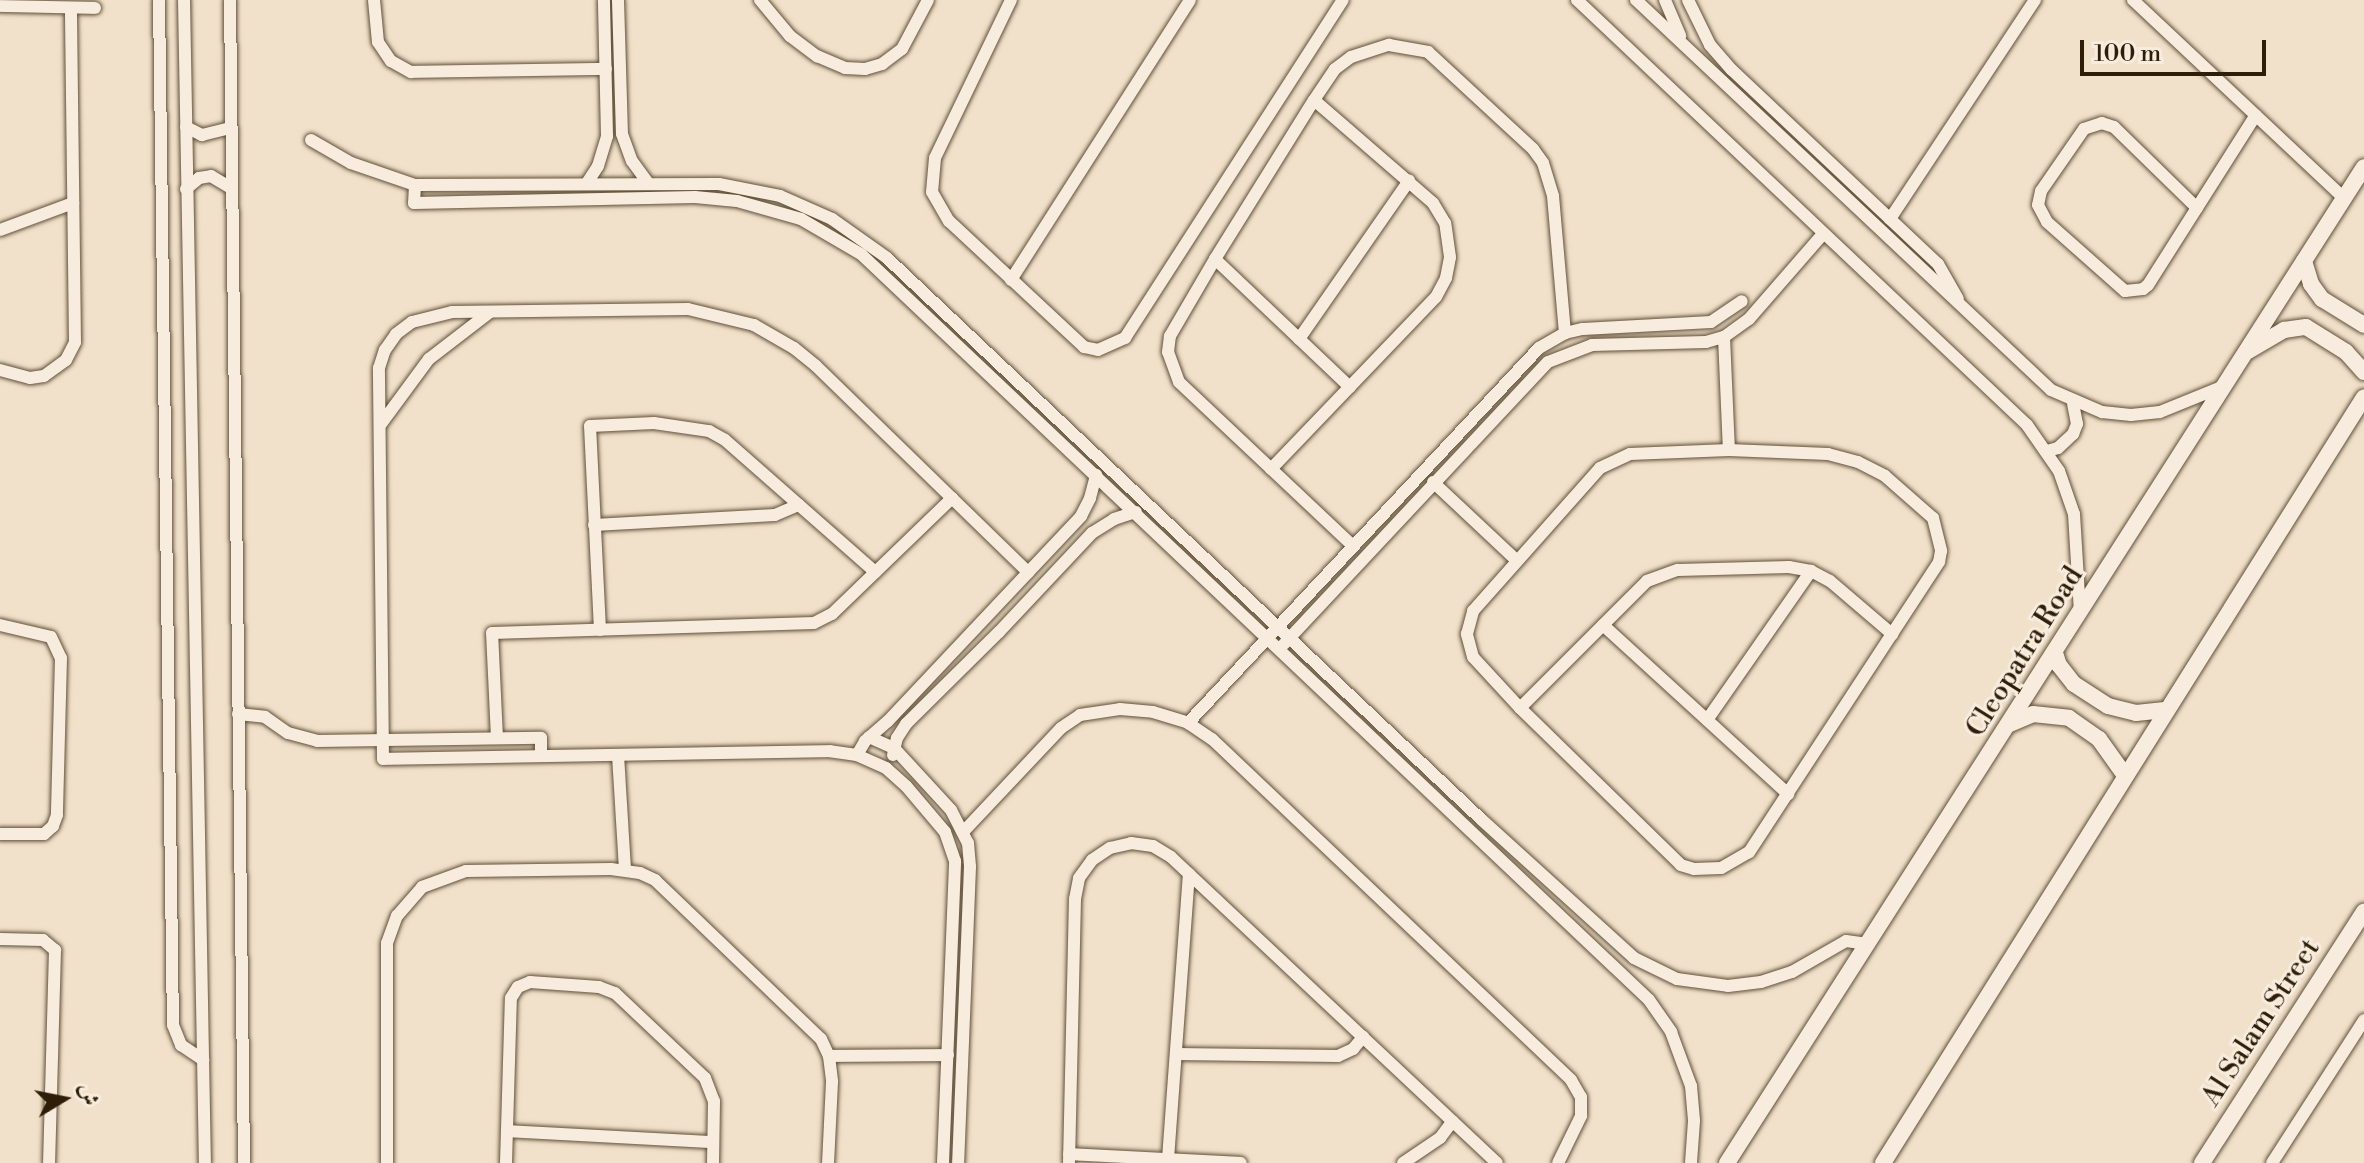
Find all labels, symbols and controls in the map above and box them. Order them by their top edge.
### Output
scale bar [2084,24,2270,74]
text: 100 m [2094,39,2161,69]
street label: Cleopatra Road [1959,561,2091,743]
street label: Al Salam Street [2195,933,2327,1113]
north arrow [24,1059,104,1139]
text: ش [73,1082,103,1108]

